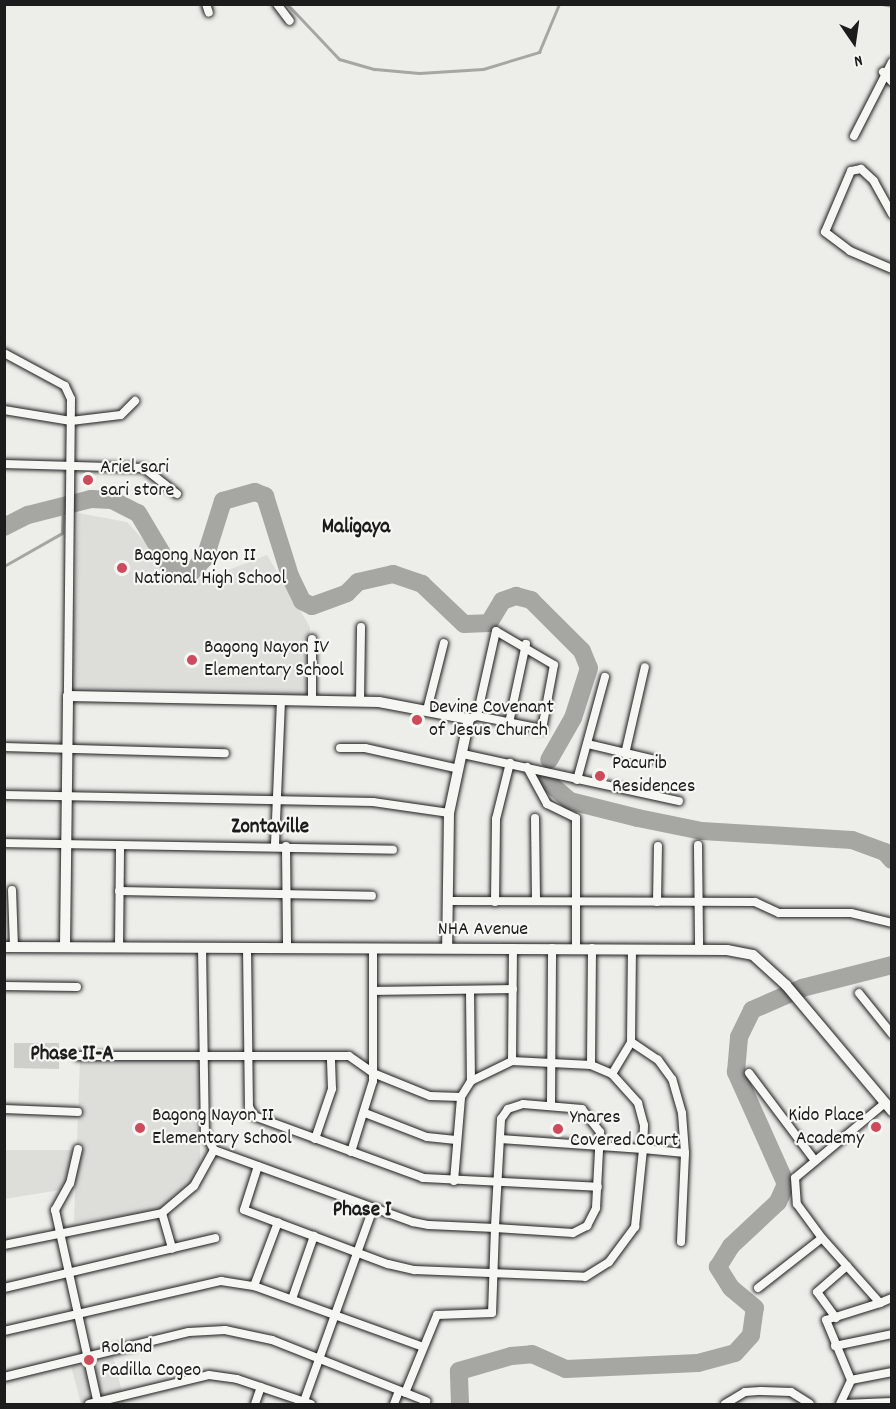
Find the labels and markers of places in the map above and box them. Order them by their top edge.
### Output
place label: Ariel sari sari store [100,456,174,503]
marker: Ariel sari sari store [81,473,95,487]
place label: Bagong Nayon II National High School [134,544,286,591]
marker: Bagong Nayon II National High School [115,561,129,575]
place label: Bagong Nayon IV Elementary School [204,636,344,683]
marker: Bagong Nayon IV Elementary School [185,653,199,667]
place label: Devine Covenant of Jesus Church [429,696,554,743]
marker: Devine Covenant of Jesus Church [410,713,424,727]
place label: Pacurib Residences [612,752,695,799]
marker: Pacurib Residences [593,769,607,783]
place label: Bagong Nayon II Elementary School [152,1104,292,1151]
place label: Kido Place Academy [788,1104,864,1151]
place label: Ynares Covered Court [570,1106,678,1153]
marker: Kido Place Academy [869,1120,883,1134]
marker: Bagong Nayon II Elementary School [133,1121,147,1135]
marker: Ynares Covered Court [551,1122,565,1136]
place label: Roland Padilla Cogeo [101,1336,201,1383]
marker: Roland Padilla Cogeo [82,1353,96,1367]

